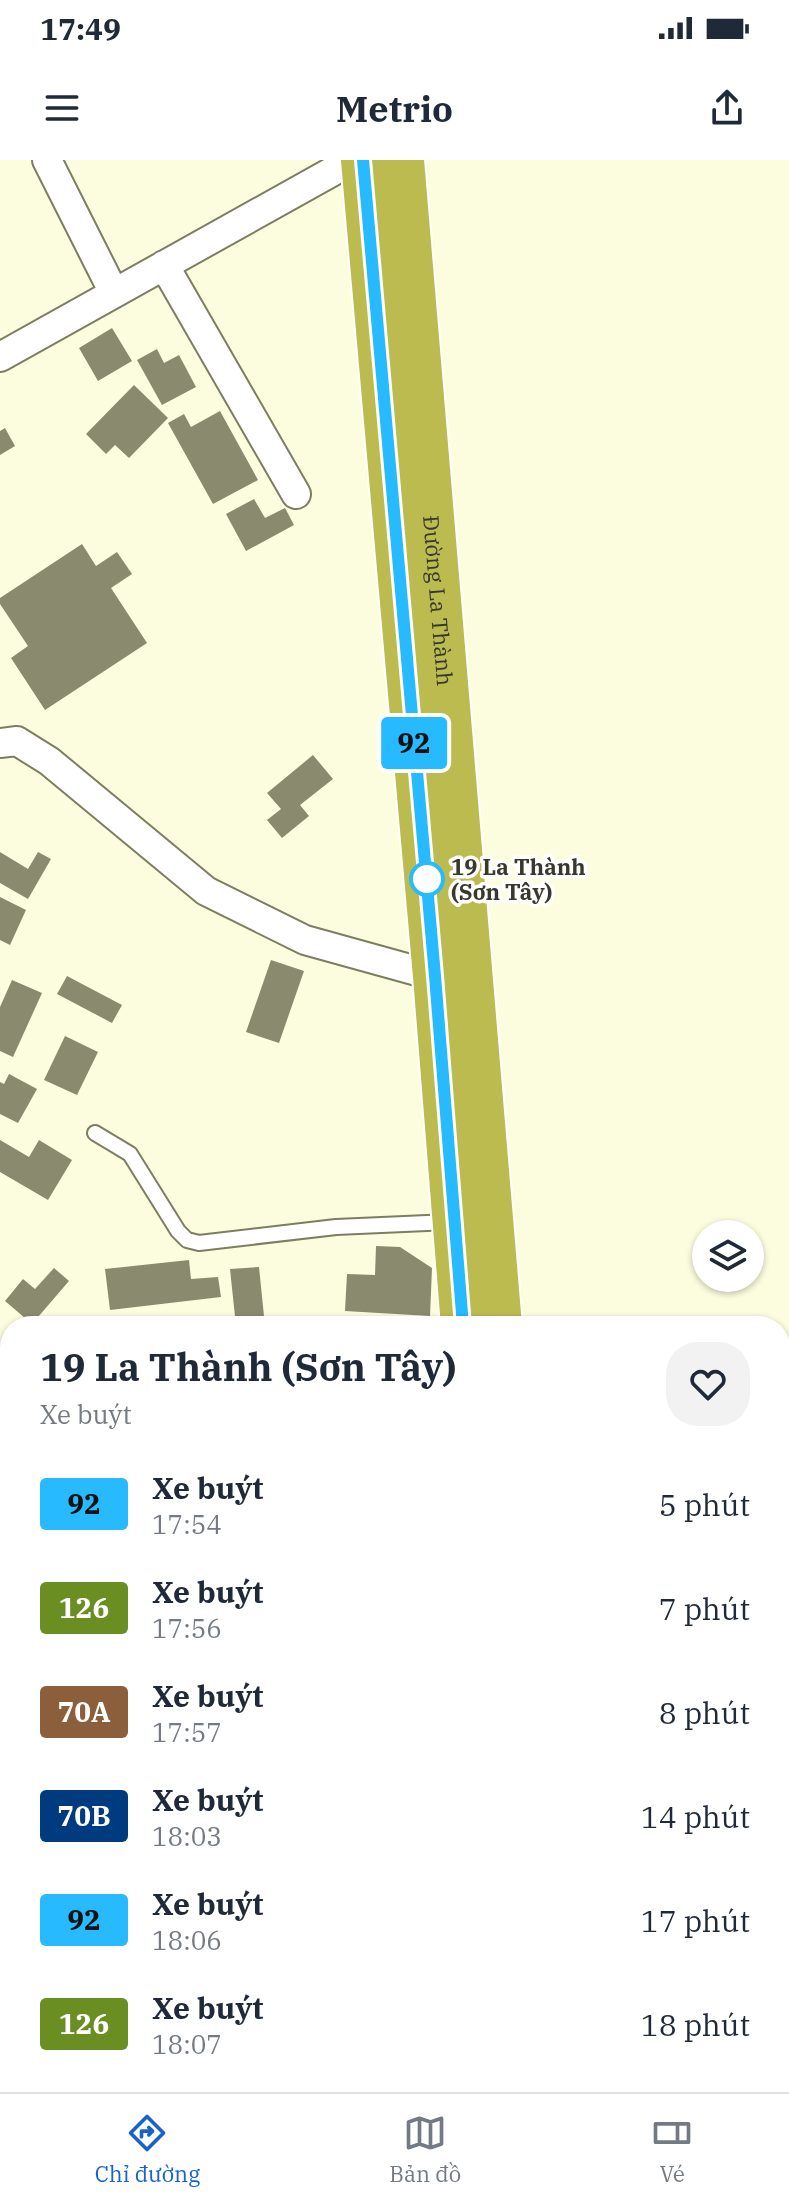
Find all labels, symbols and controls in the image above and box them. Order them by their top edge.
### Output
text: 17:49 [40,9,121,48]
text: Metrio [336,85,453,132]
icon: menu [40,86,84,130]
icon: share [705,86,749,130]
street label: Đường La Thành [417,514,461,687]
line badge: 92 [378,717,450,769]
text: 92 [397,724,431,761]
place label: 19 La Thành (Sơn Tây) [451,852,586,906]
marker: 19 La Thành (Sơn Tây) [410,862,444,896]
map controls [692,1220,764,1292]
button: layers [692,1220,764,1292]
text: 19 La Thành (Sơn Tây) [40,1342,456,1391]
button: heart [666,1342,750,1426]
text: Xe buýt [40,1397,132,1431]
text: Xe buýt [152,1468,264,1507]
text: 92 [67,1485,101,1522]
text: 5 phút [659,1485,750,1524]
text: 17:54 [152,1507,222,1541]
text: Xe buýt [152,1572,264,1611]
text: 126 [59,1589,109,1626]
text: 7 phút [659,1589,750,1628]
text: 17:56 [152,1611,222,1645]
text: Xe buýt [152,1676,264,1715]
text: 70A [57,1693,111,1730]
text: 8 phút [659,1693,750,1732]
text: 17:57 [152,1715,222,1749]
text: Xe buýt [152,1780,264,1819]
text: 70B [57,1797,111,1834]
text: 14 phút [641,1797,750,1836]
text: 18:03 [152,1819,222,1853]
text: Xe buýt [152,1884,264,1923]
text: 92 [67,1901,101,1938]
text: 17 phút [641,1901,750,1940]
text: 18:06 [152,1923,222,1957]
text: Xe buýt [152,1988,264,2027]
text: 126 [59,2005,109,2042]
text: 18 phút [641,2005,750,2044]
text: 18:07 [152,2027,222,2061]
tab: Chỉ đường [95,2111,200,2188]
tab: Bản đồ [389,2111,461,2188]
tab: Vé [650,2111,694,2188]

